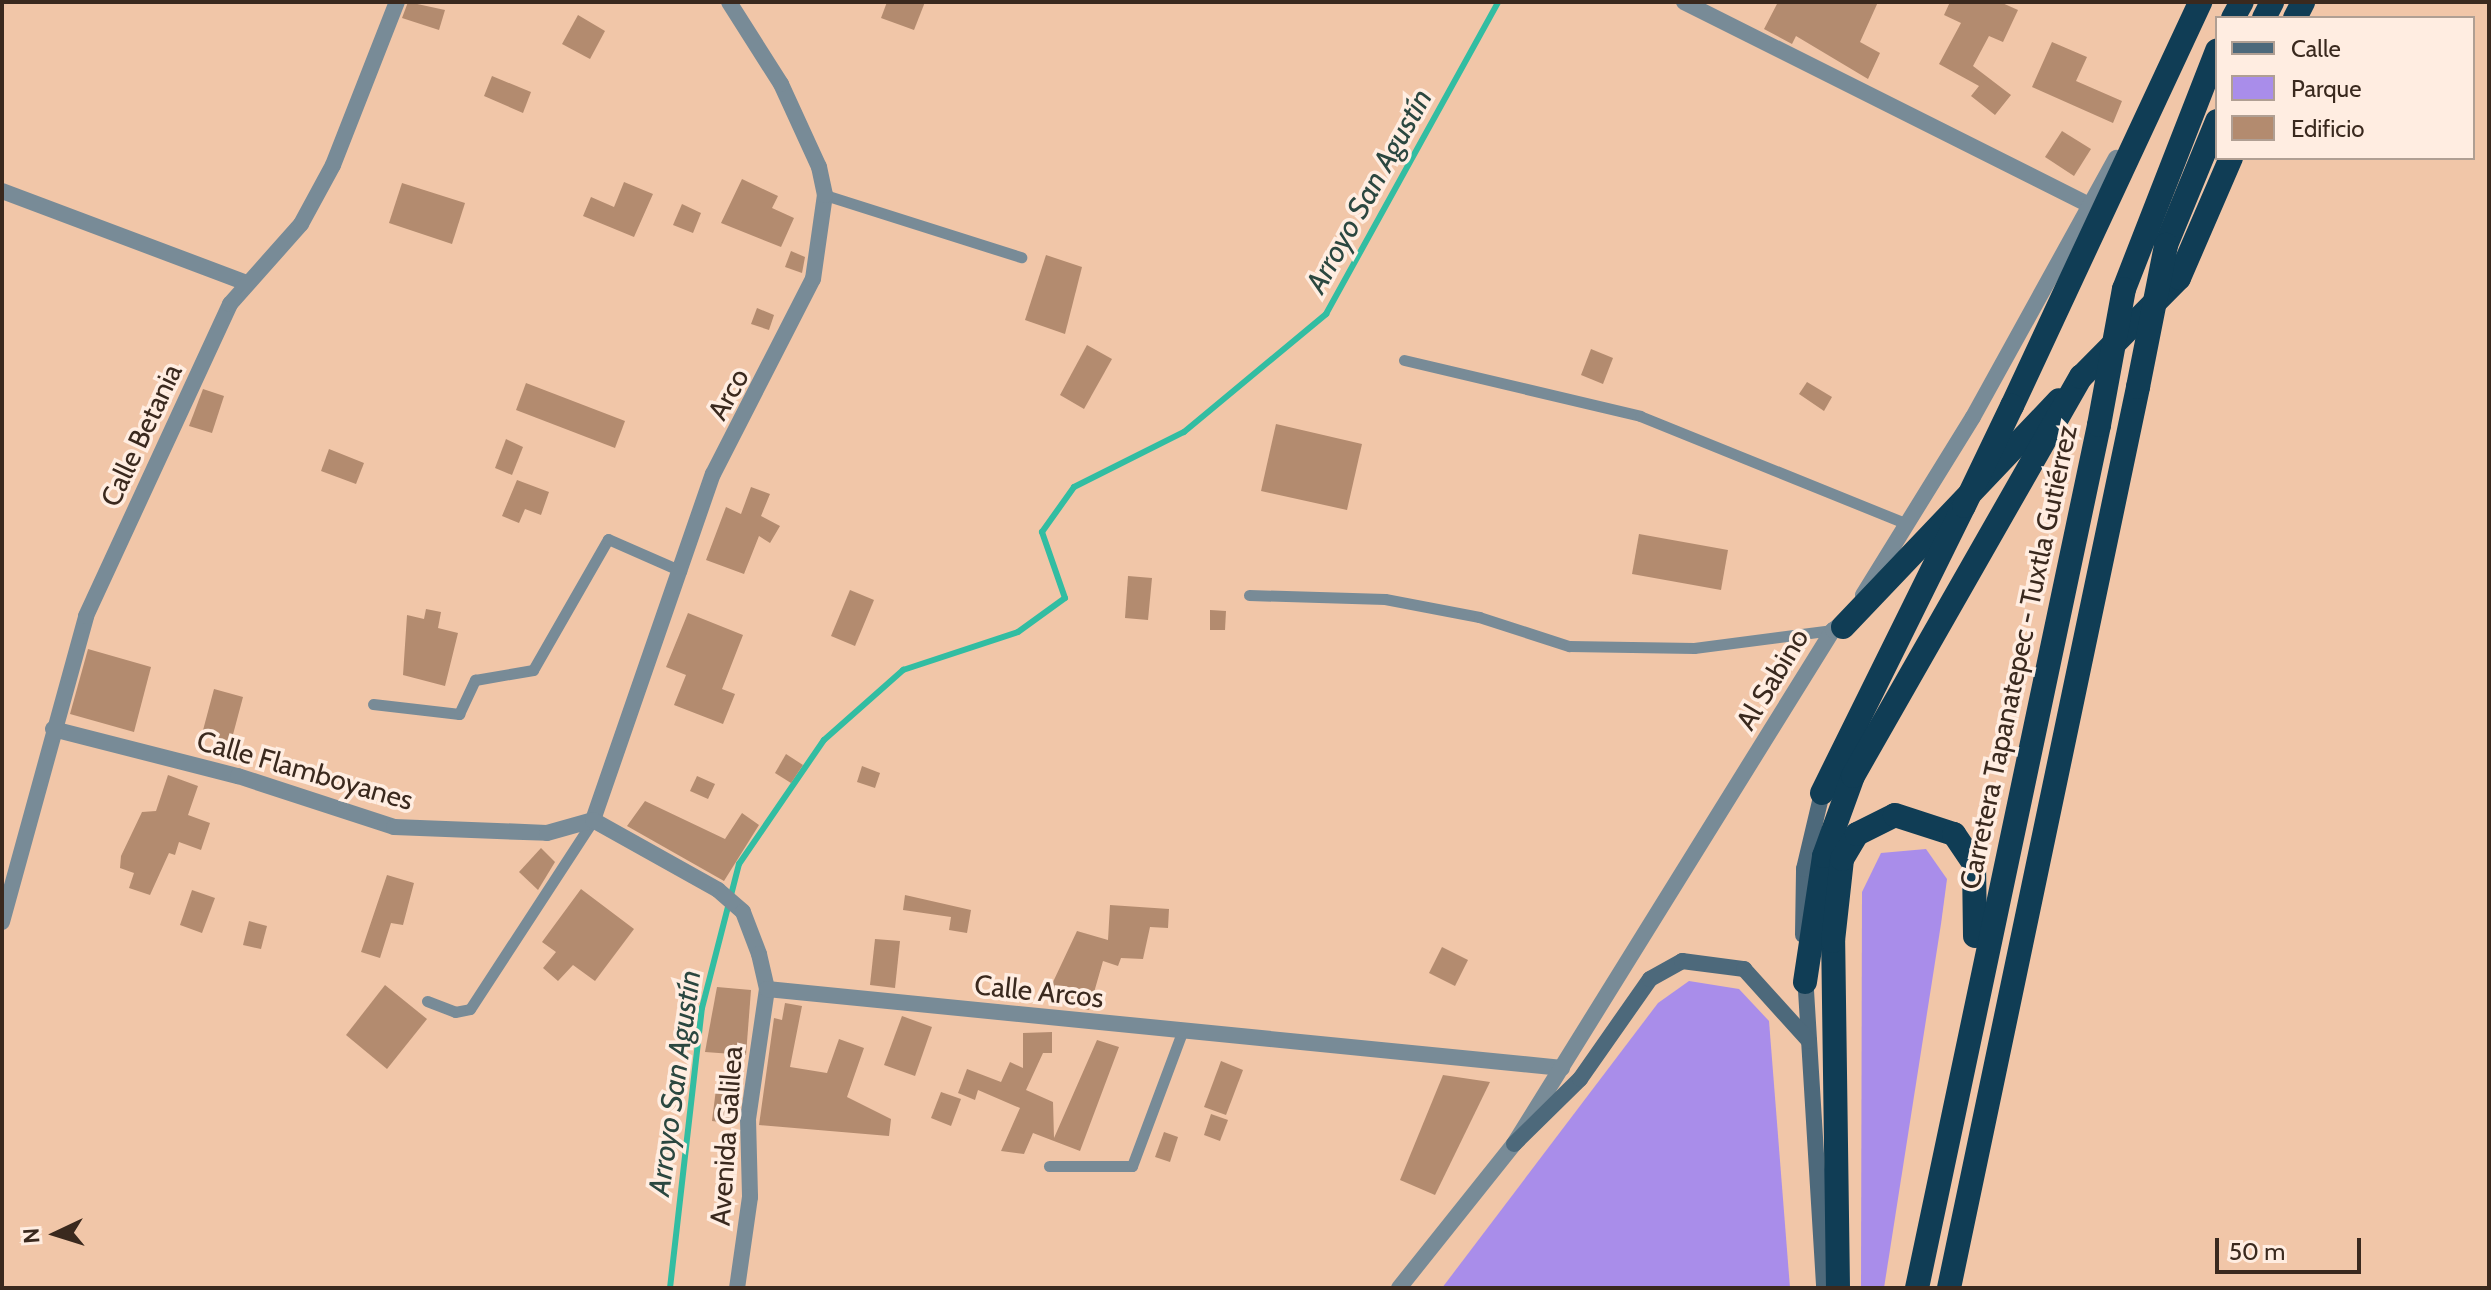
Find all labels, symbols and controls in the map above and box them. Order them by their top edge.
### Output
legend [2215,16,2475,160]
text: Calle [2291,34,2341,63]
text: Parque [2291,74,2361,103]
water label: Arroyo San Agustín [1298,83,1440,299]
text: Edificio [2291,114,2365,143]
street label: Calle Betania [93,358,189,512]
street label: Arco [700,362,756,426]
street label: Carretera Tapanatepec - Tuxtla Gutiérrez [1952,422,2084,892]
street label: Al Sabino [1729,622,1815,736]
street label: Calle Flamboyanes [193,723,417,817]
water label: Arroyo San Agustín [641,968,709,1198]
street label: Calle Arcos [973,968,1105,1014]
street label: Avenida Galilea [703,1045,749,1227]
north arrow [16,1194,96,1274]
scale bar [2219,1222,2365,1272]
text: N [18,1227,46,1244]
text: 50 m [2229,1237,2285,1266]

